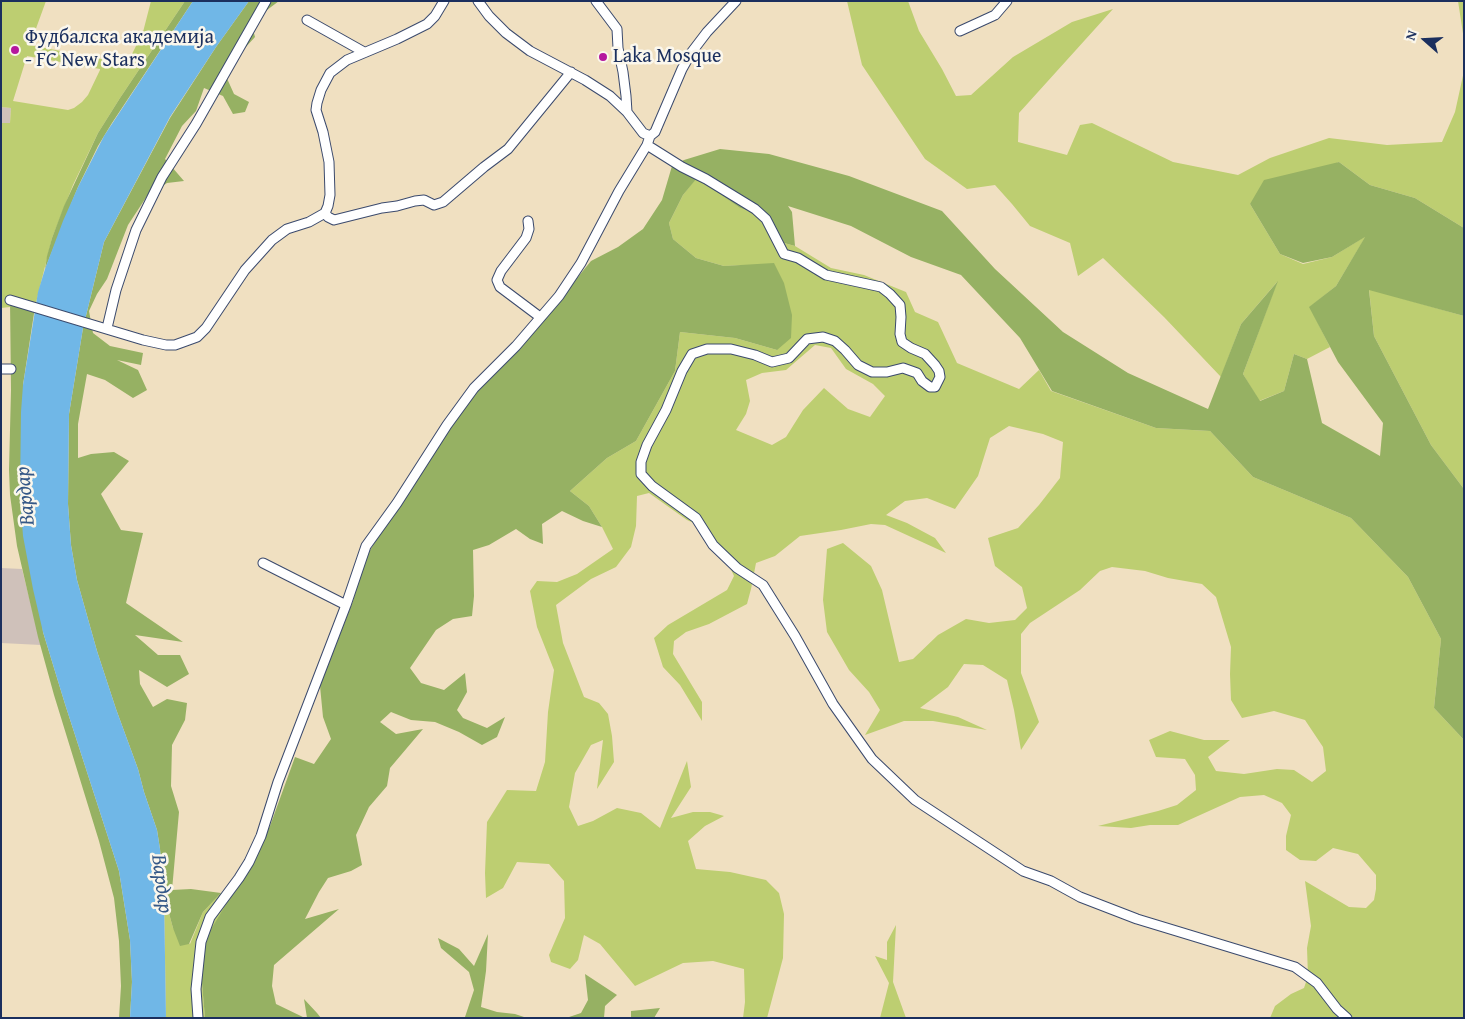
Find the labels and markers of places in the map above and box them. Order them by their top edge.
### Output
place label: Фудбалска академија - FC New Stars [25,26,214,73]
marker: Фудбалска академија - FC New Stars [9,44,21,56]
place label: Laka Mosque [613,45,721,69]
marker: Laka Mosque [597,51,609,63]

